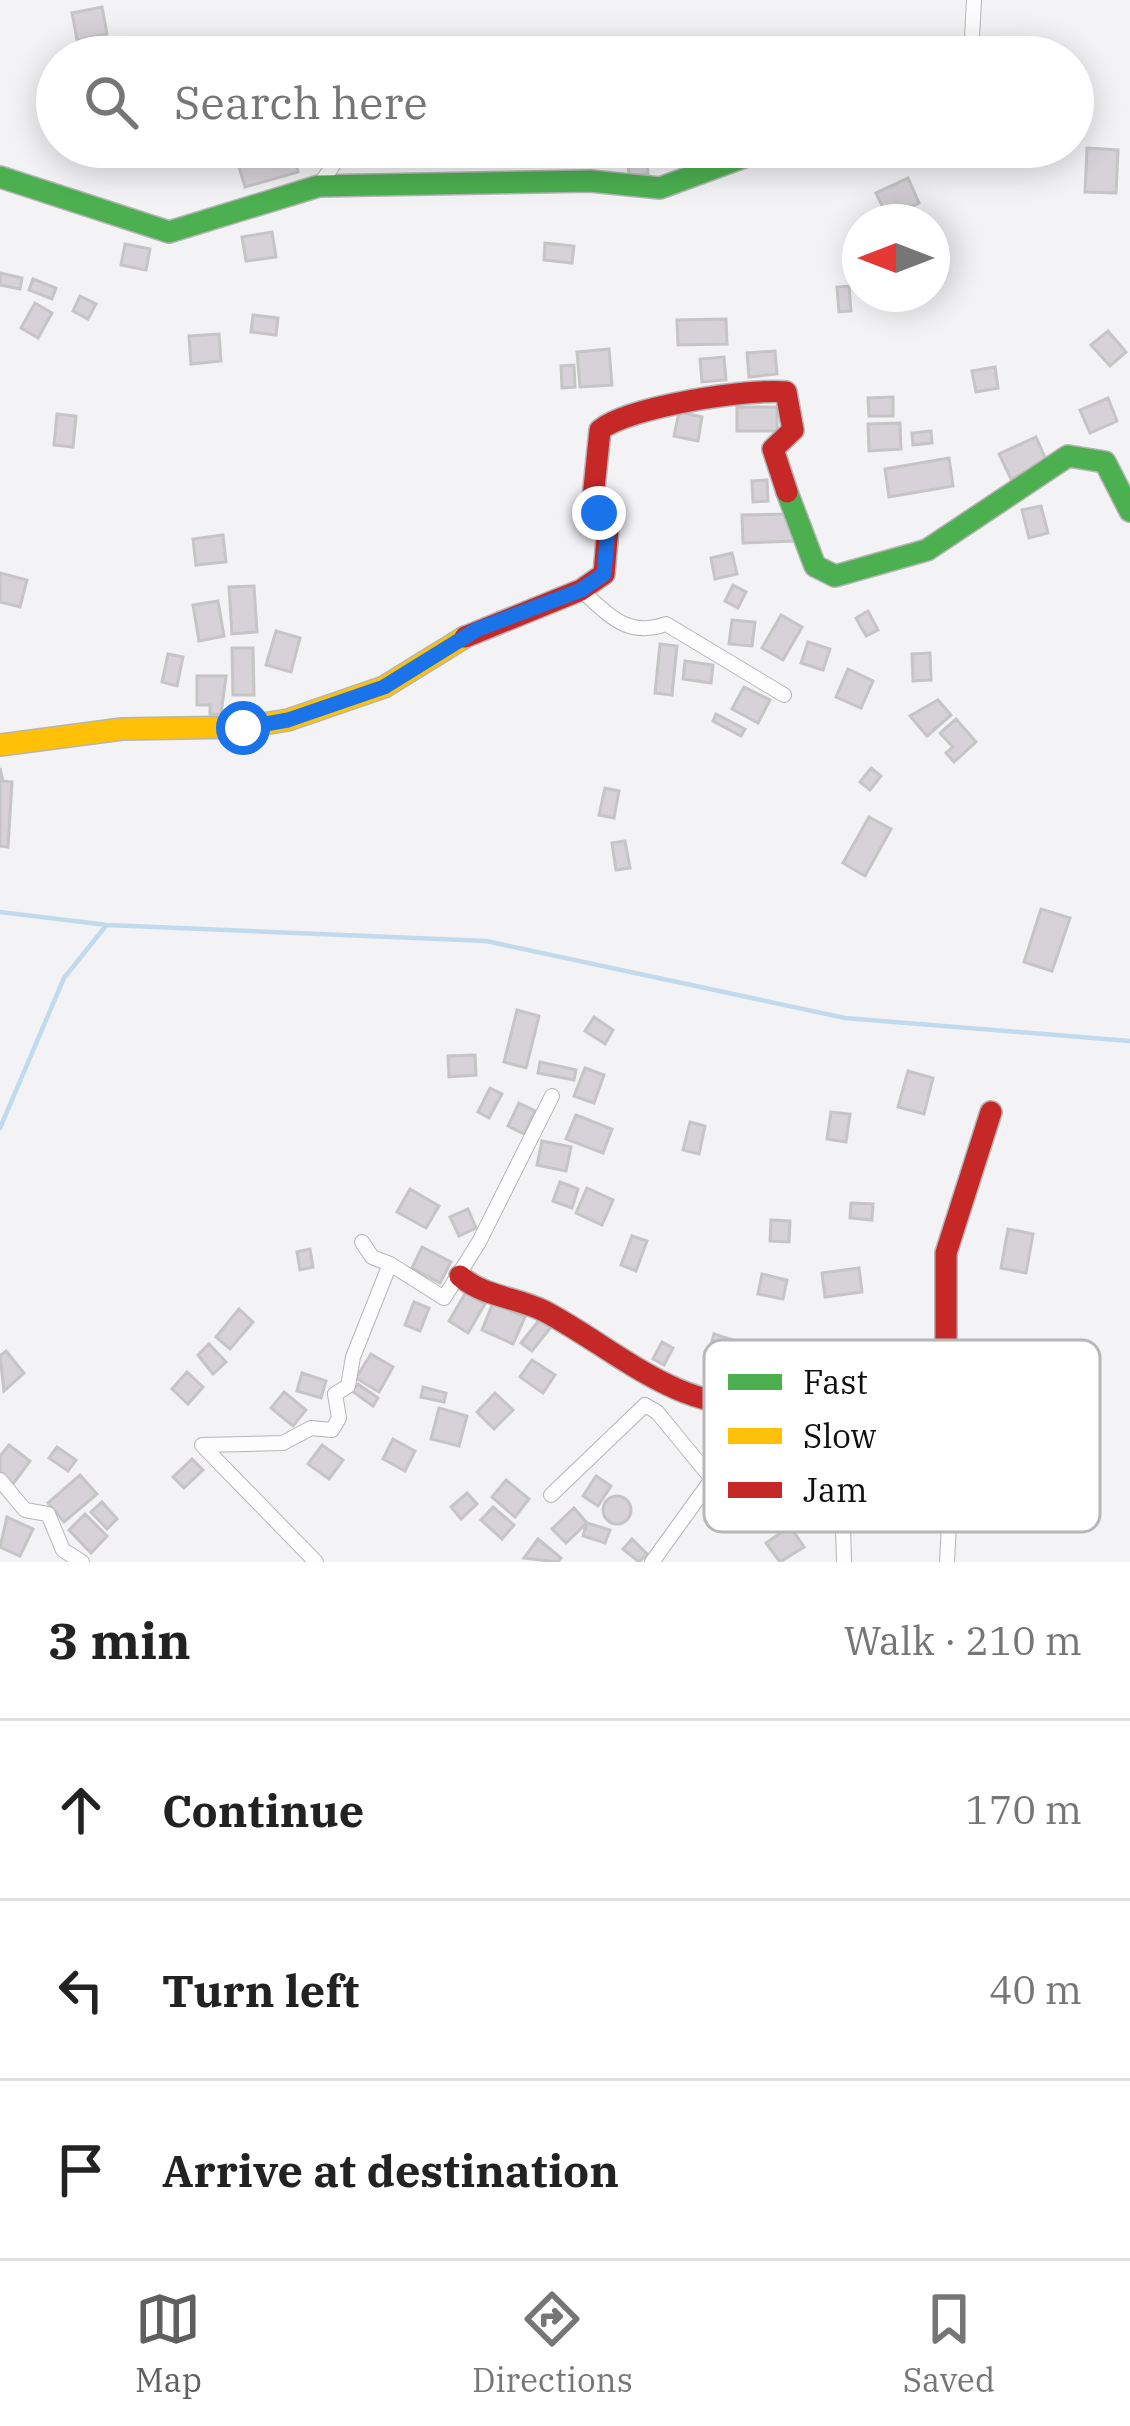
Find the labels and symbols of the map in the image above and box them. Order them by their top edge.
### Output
north arrow [842,204,950,312]
route end [572,486,626,540]
route start [216,701,270,755]
legend [704,1340,1100,1532]
text: Fast [803,1360,868,1403]
text: Slow [803,1414,877,1457]
text: Jam [803,1468,867,1511]

